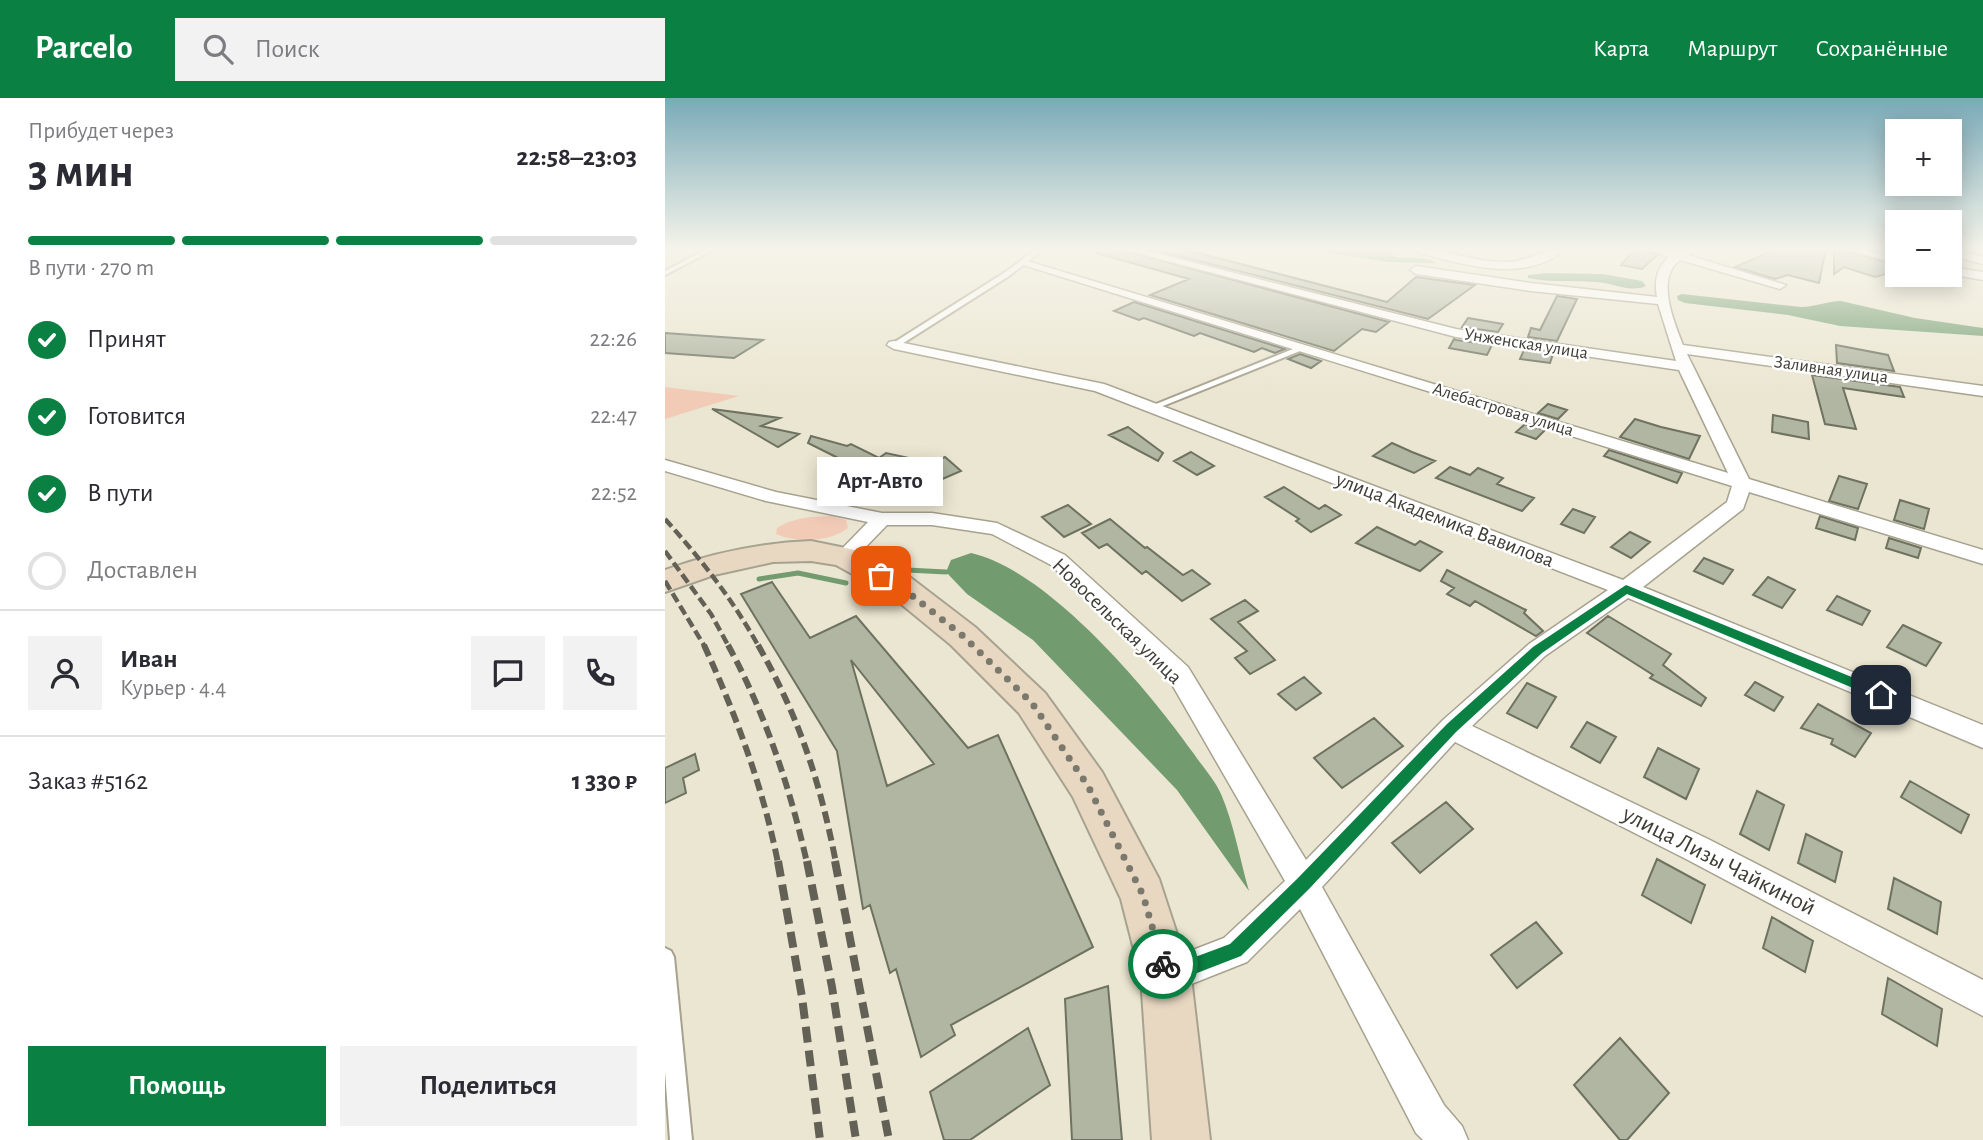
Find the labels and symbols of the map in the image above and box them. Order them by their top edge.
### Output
street label: Унженская улица [1463,325,1589,363]
street label: Заливная улица [1773,353,1889,387]
street label: Алебастровая улица [1430,379,1576,440]
callout: Арт-Авто [818,457,944,506]
street label: улица Академика Вавилова [1332,468,1557,571]
pin [851,546,911,606]
street label: Новосельская улица [1048,554,1186,688]
pin [1851,665,1911,725]
street label: улица Лизы Чайкиной [1618,801,1819,920]
courier [1128,929,1198,999]

